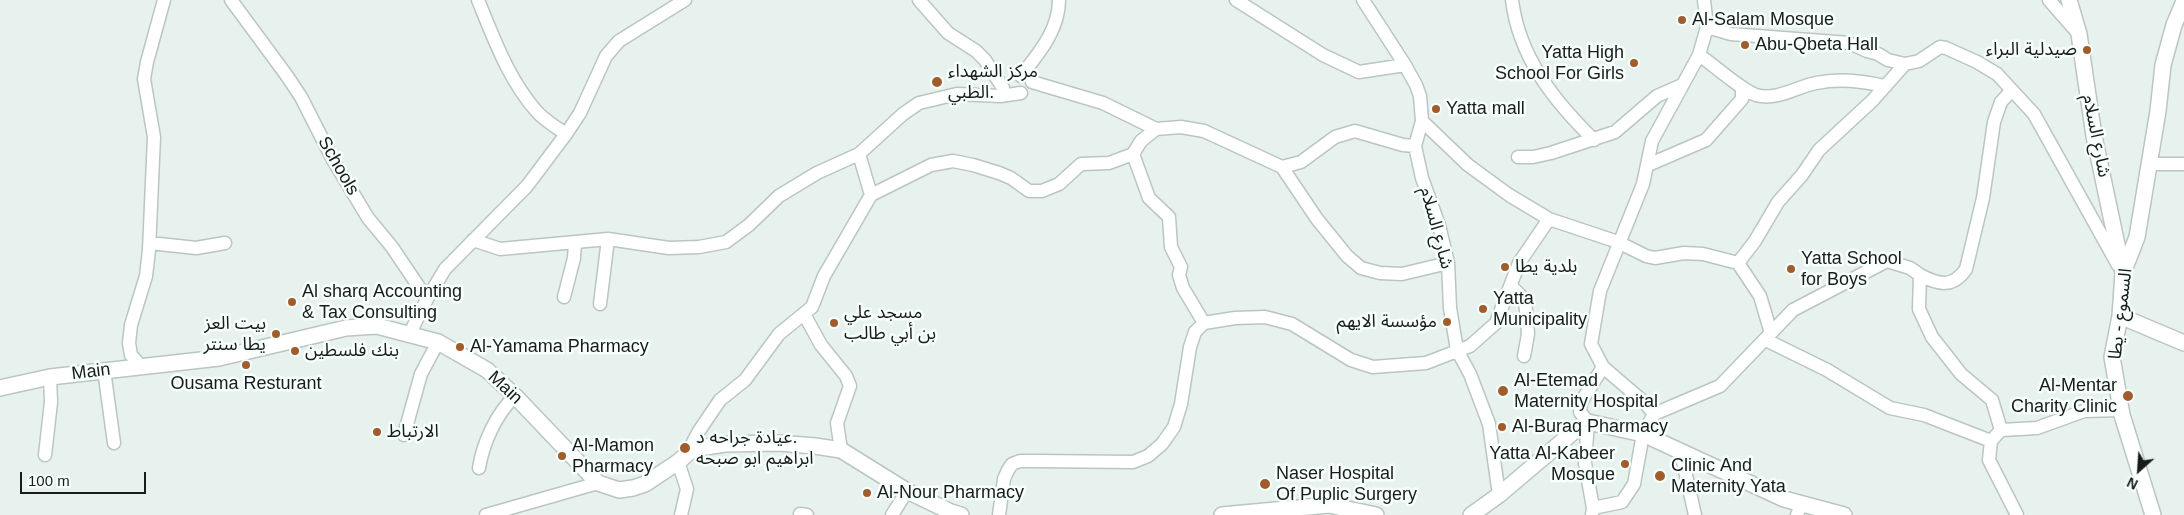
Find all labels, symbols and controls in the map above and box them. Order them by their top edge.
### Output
place label: Al-Salam Mosque [1692,9,1834,31]
marker: Al-Salam Mosque [1676,14,1688,26]
place label: Abu-Qbeta Hall [1755,34,1878,56]
marker: Abu-Qbeta Hall [1739,39,1751,51]
place label: صيدلية البراء [1986,39,2077,61]
place label: Yatta High School For Girls [1495,42,1624,84]
marker: صيدلية البراء [2081,44,2093,56]
marker: Yatta High School For Girls [1628,57,1640,69]
place label: مركز الشهداء الطبي. [948,61,1038,104]
marker: مركز الشهداء الطبي. [930,75,944,89]
street label: شارع السلام [2077,93,2115,179]
place label: Yatta mall [1446,98,1525,120]
marker: Yatta mall [1430,103,1442,115]
street label: Schools [313,133,363,199]
street label: شارع السلام [1415,185,1457,271]
place label: Yatta School for Boys [1801,248,1902,290]
place label: بلدية يطا [1515,256,1577,278]
marker: بلدية يطا [1499,261,1511,273]
marker: Yatta School for Boys [1785,263,1797,275]
street label: السموع - يطا [2105,267,2137,361]
place label: Al sharq Accounting & Tax Consulting [302,281,462,324]
place label: Yatta Municipality [1493,288,1587,330]
marker: Al sharq Accounting & Tax Consulting [286,296,298,308]
place label: مسجد علي بن أبي طالب [844,302,936,344]
marker: Yatta Municipality [1477,303,1489,315]
place label: مؤسسة الايهم [1337,311,1437,333]
place label: بيت العز يطا سنتر [203,313,266,356]
marker: مؤسسة الايهم [1441,316,1453,328]
marker: مسجد علي بن أبي طالب [828,317,840,329]
marker: بيت العز يطا سنتر [270,328,282,340]
place label: Al-Yamama Pharmacy [470,336,649,358]
place label: بنك فلسطين [305,340,399,362]
marker: Al-Yamama Pharmacy [454,341,466,353]
marker: بنك فلسطين [289,345,301,357]
street label: Main [70,359,112,385]
marker: Ousama Resturant [240,359,252,371]
street label: Main [483,367,527,409]
place label: Al-Etemad Maternity Hospital [1514,370,1658,412]
place label: Ousama Resturant [170,373,322,395]
place label: Al-Mentar Charity Clinic [2011,375,2117,418]
marker: Al-Etemad Maternity Hospital [1496,384,1510,398]
marker: Al-Mentar Charity Clinic [2121,389,2135,403]
place label: Al-Buraq Pharmacy [1512,416,1668,438]
place label: الارتباط [387,421,439,443]
marker: Al-Buraq Pharmacy [1496,421,1508,433]
marker: الارتباط [371,426,383,438]
place label: عيادة جراحه د. ابراهيم ابو صبحه [696,427,814,469]
place label: Al-Mamon Pharmacy [572,435,654,478]
marker: عيادة جراحه د. ابراهيم ابو صبحه [678,441,692,455]
place label: Yatta Al-Kabeer Mosque [1489,443,1615,486]
north arrow [2114,445,2164,495]
marker: Al-Mamon Pharmacy [556,450,568,462]
place label: Clinic And Maternity Yata [1671,455,1786,498]
marker: Yatta Al-Kabeer Mosque [1619,458,1631,470]
scale bar [22,462,149,494]
place label: Naser Hospital Of Puplic Surgery [1276,463,1417,506]
marker: Clinic And Maternity Yata [1653,469,1667,483]
text: 100 m [28,472,70,489]
text: N [2124,474,2140,493]
marker: Naser Hospital Of Puplic Surgery [1258,477,1272,491]
place label: Al-Nour Pharmacy [877,482,1024,504]
marker: Al-Nour Pharmacy [861,487,873,499]

